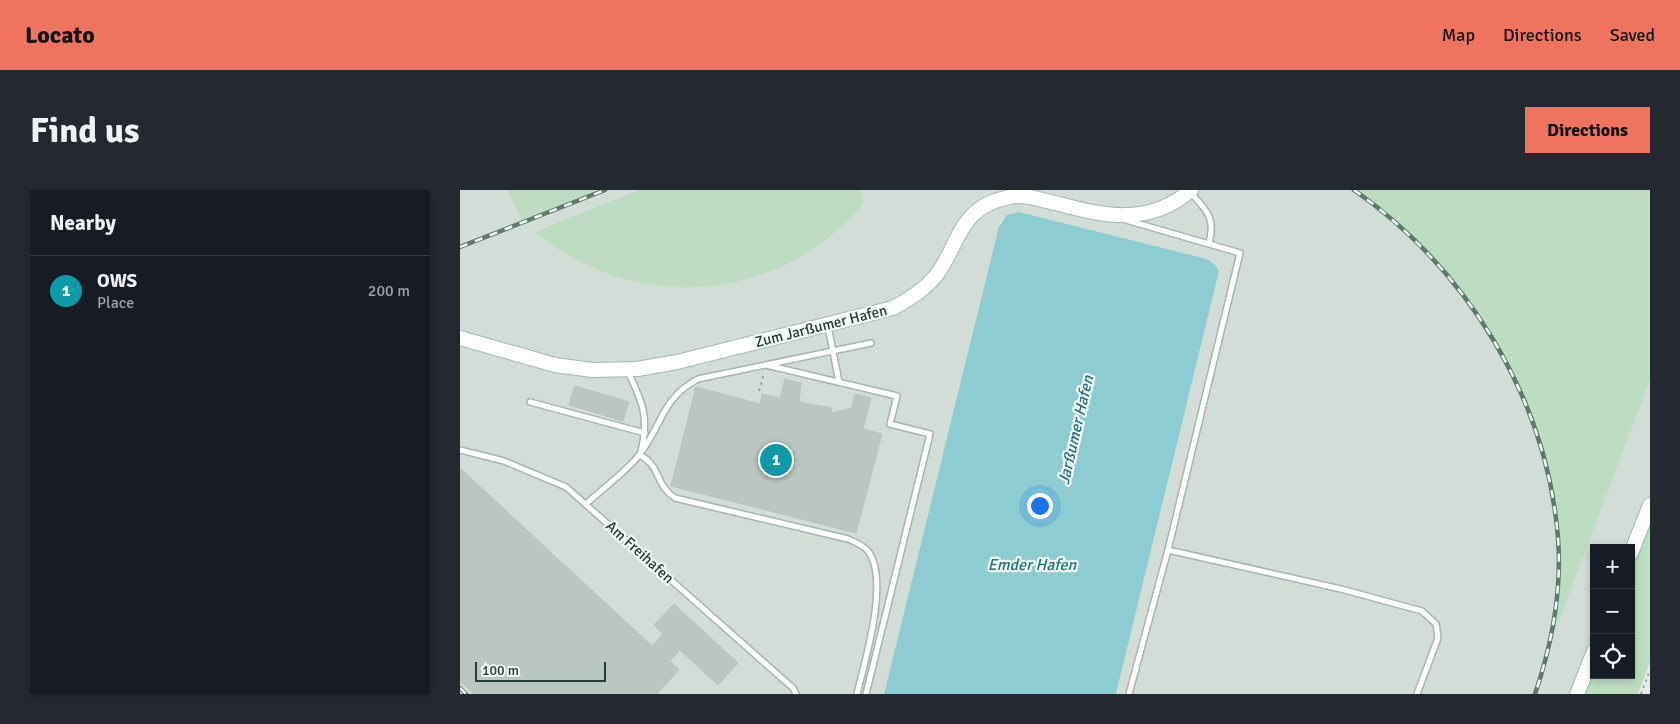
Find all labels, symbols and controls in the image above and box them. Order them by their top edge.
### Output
text: Locato [25,20,95,50]
text: Map [1442,24,1475,46]
text: Directions [1503,24,1582,46]
text: Saved [1610,24,1655,46]
button: Directions [1525,107,1650,153]
text: Find us [30,109,140,152]
text: Nearby [50,210,116,236]
text: OWS [97,269,137,293]
text: 1 [62,281,70,301]
text: 200 m [368,281,410,301]
text: Place [97,293,134,313]
street label: Zum Jarßumer Hafen [753,301,889,351]
water label: Jarßumer Hafen [1054,372,1099,486]
pin: 1 [760,441,792,479]
your location [1027,493,1053,519]
street label: Am Freihafen [602,517,678,587]
map controls [1590,544,1635,679]
button: + [1590,544,1635,589]
water label: Emder Hafen [988,555,1078,575]
button: − [1590,589,1635,634]
button: locate [1590,634,1635,679]
scale bar [475,659,606,682]
text: 100 m [482,662,519,679]

